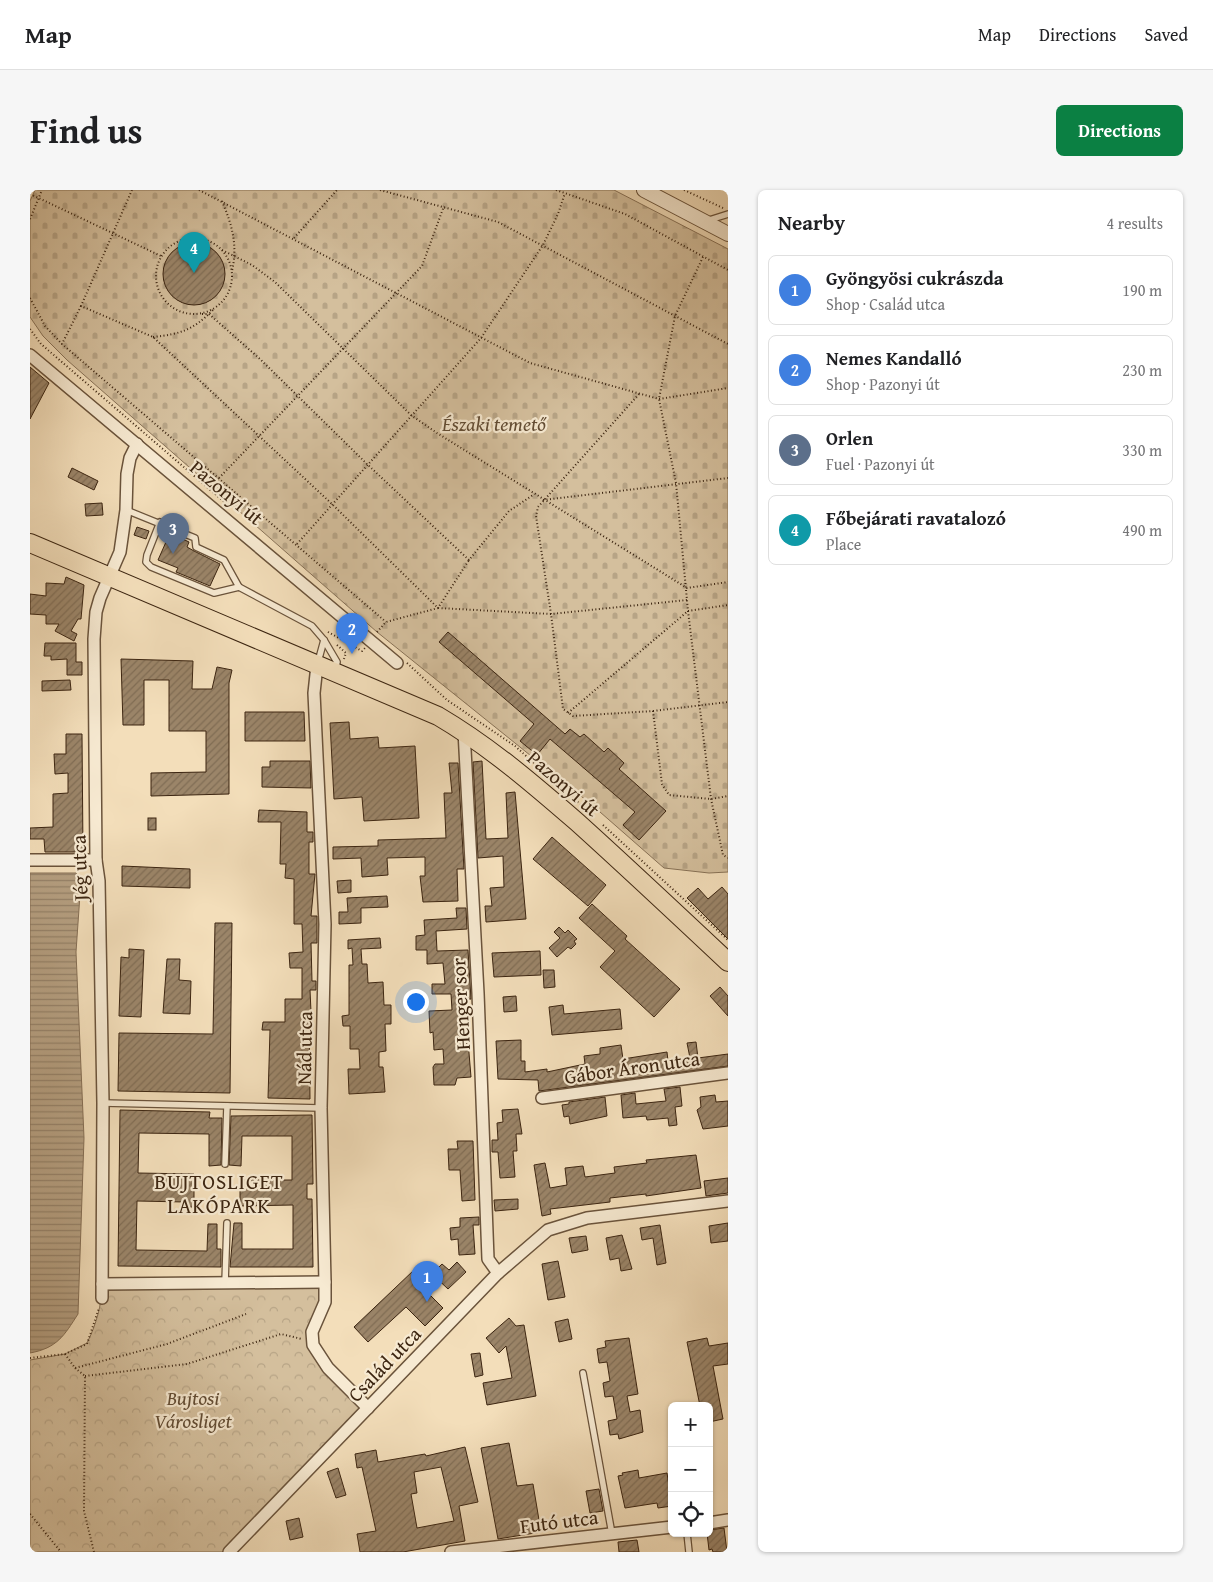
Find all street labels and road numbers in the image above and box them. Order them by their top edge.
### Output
street label: Pazonyi út [184,453,270,531]
street label: Pazonyi út [521,743,607,823]
street label: Jég utca [63,834,95,905]
street label: Henger sor [443,957,477,1051]
street label: Nád utca [289,1010,319,1085]
street label: Gábor Áron utca [562,1043,702,1091]
street label: Család utca [341,1320,428,1408]
street label: Futó utca [518,1502,600,1540]

